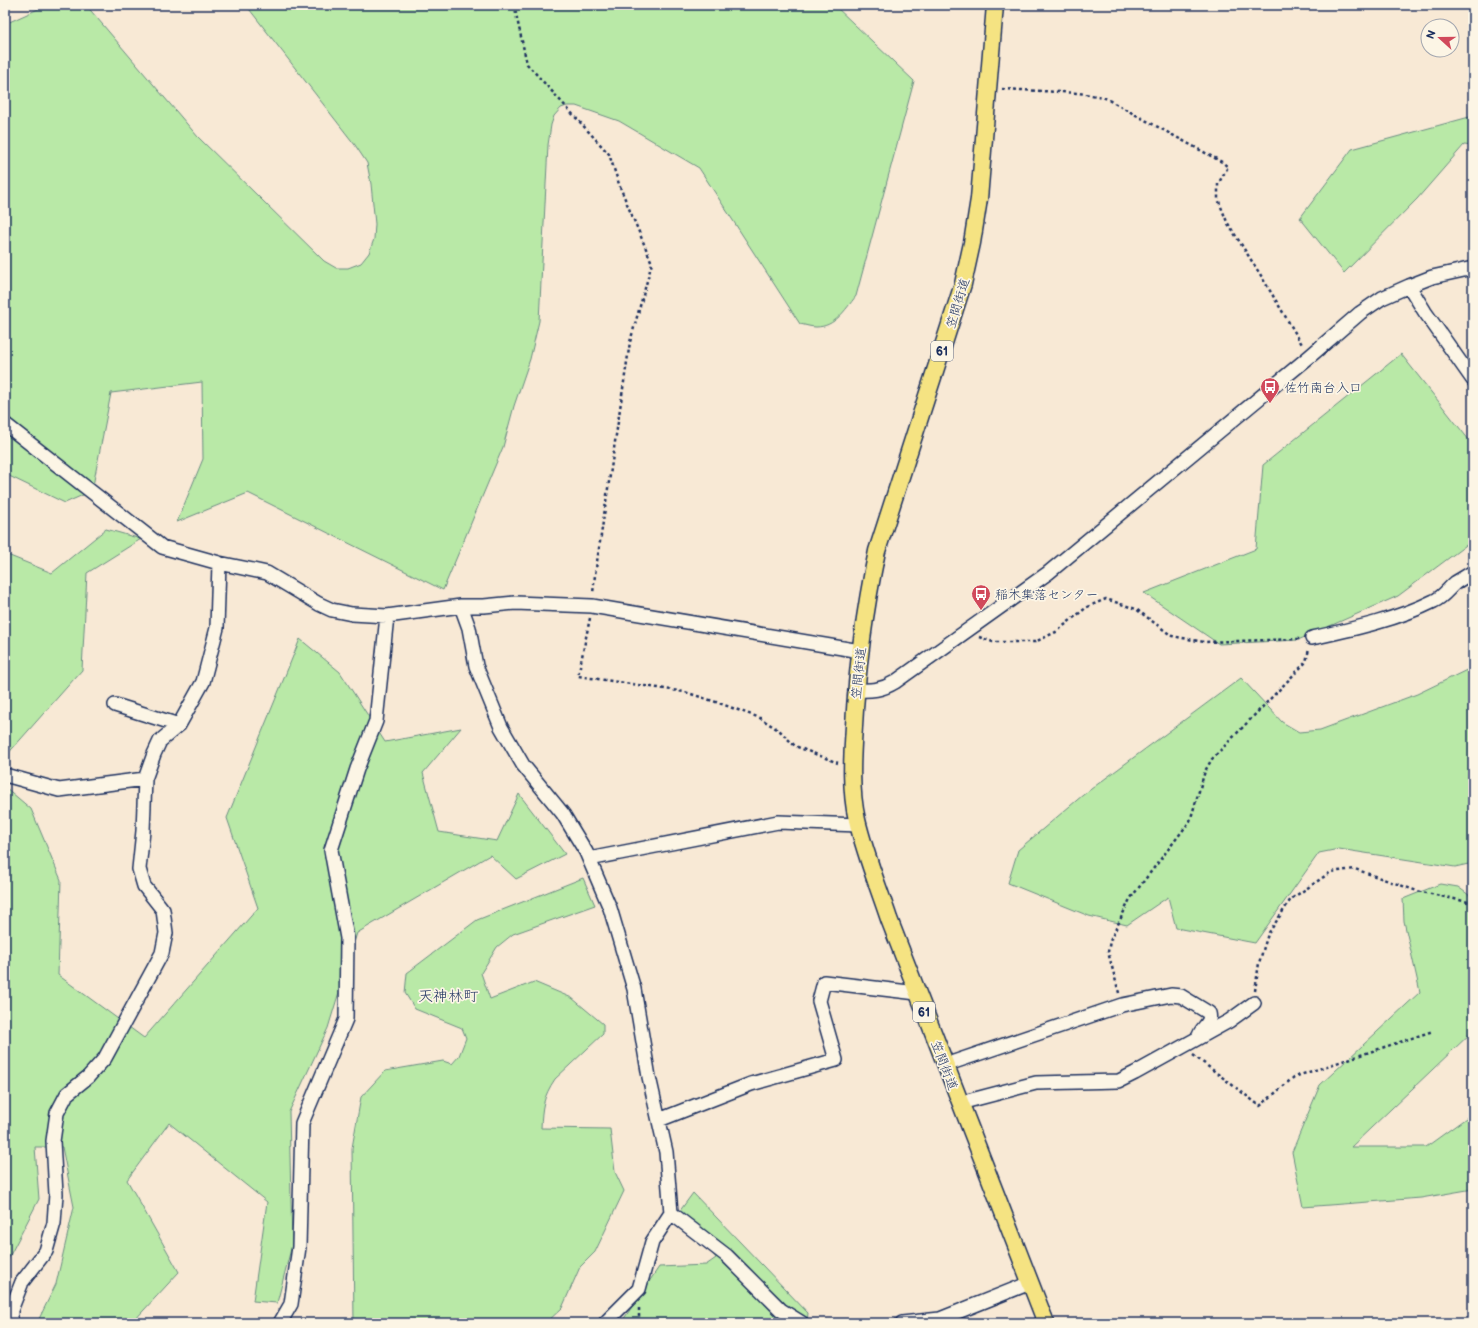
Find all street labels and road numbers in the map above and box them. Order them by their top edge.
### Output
street label: 笠間街道 [943,276,973,331]
road number: 61 [931,341,953,361]
street label: 笠間街道 [848,646,870,700]
road number: 61 [913,1002,935,1022]
street label: 笠間街道 [927,1038,961,1093]

